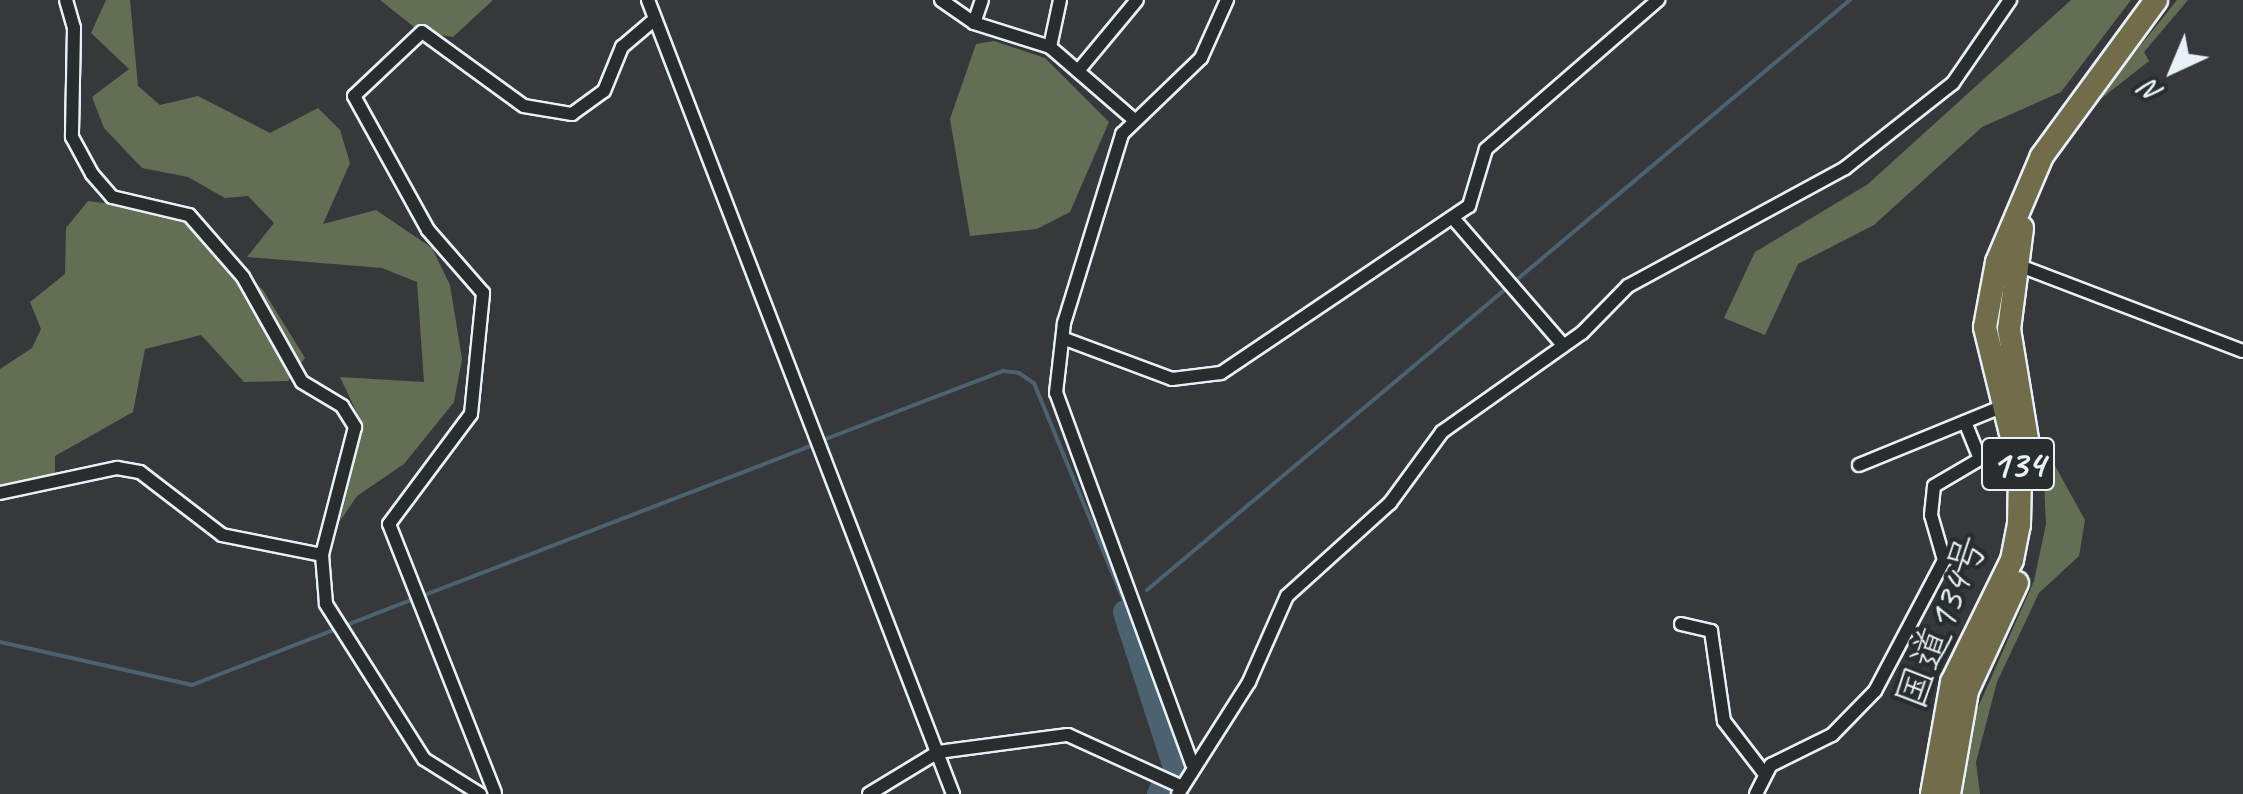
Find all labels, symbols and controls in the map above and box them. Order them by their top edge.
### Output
north arrow [2123,20,2223,120]
text: N [2133,73,2170,111]
road number: 134 [1980,429,2056,499]
street label: 国道134号 [1886,528,1998,716]

